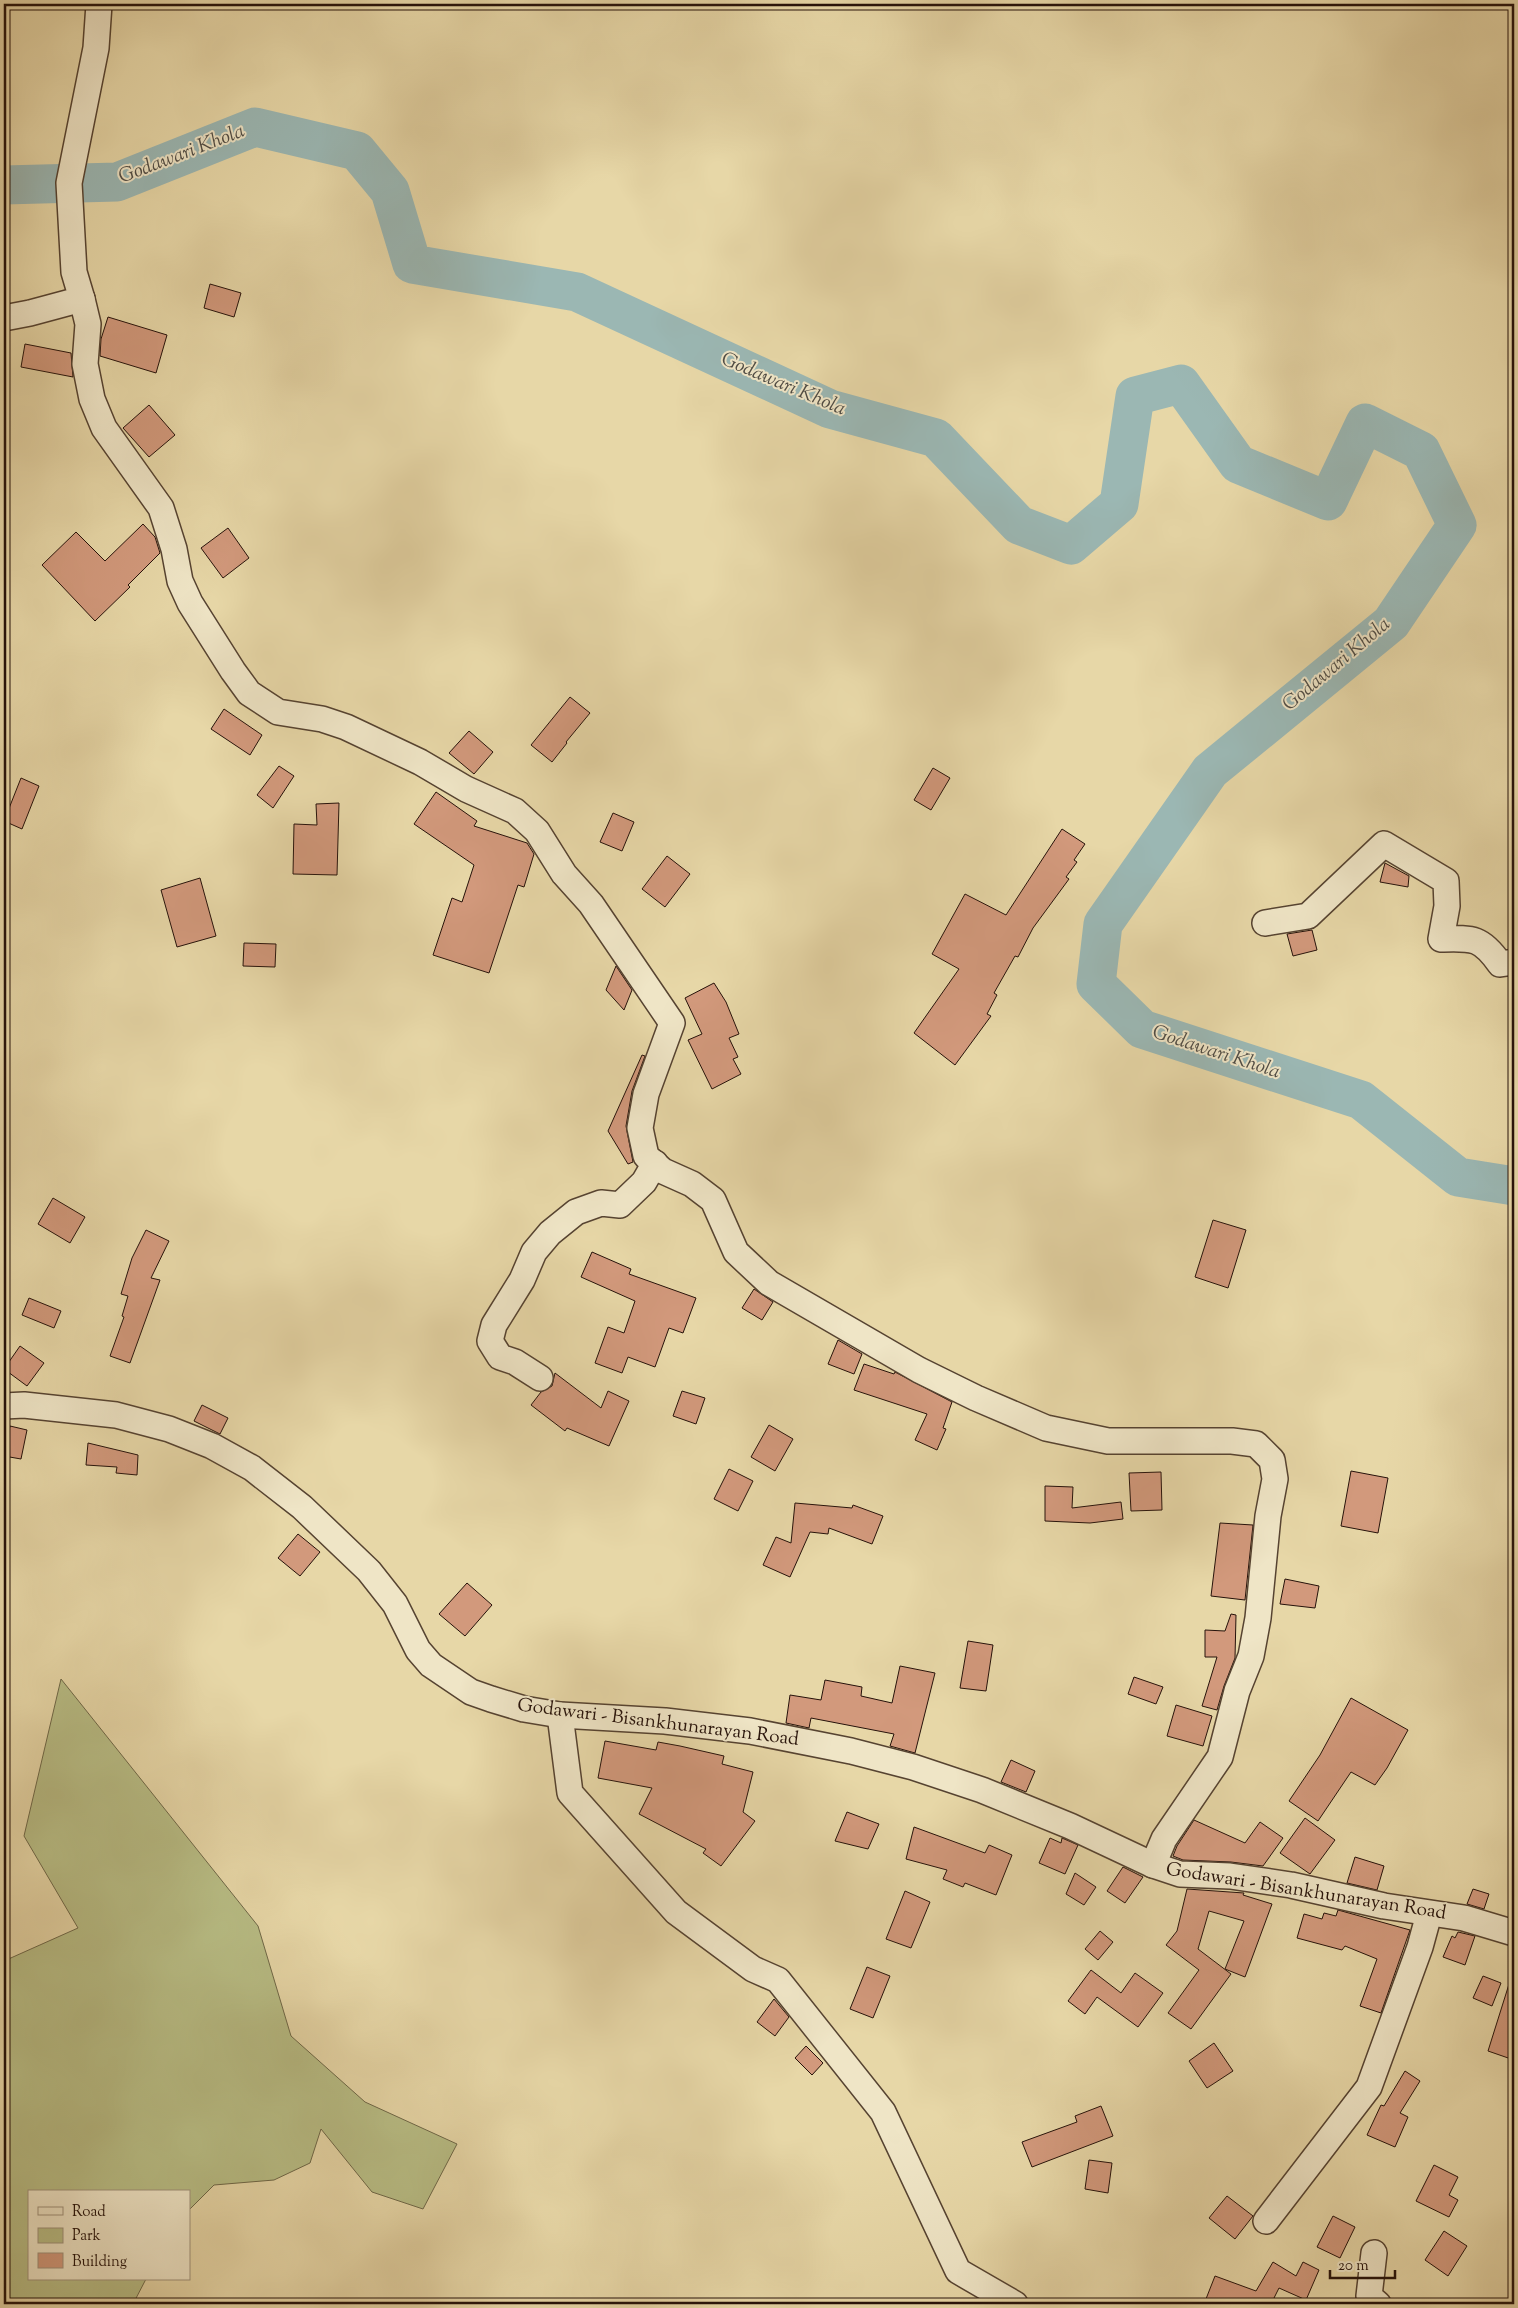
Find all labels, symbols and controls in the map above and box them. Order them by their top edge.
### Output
water label: Godawari Khola [115,118,249,192]
water label: Godawari Khola [716,346,850,424]
water label: Godawari Khola [1277,611,1397,719]
water label: Godawari Khola [1148,1019,1284,1087]
street label: Godawari - Bisankhunarayan Road [516,1692,801,1754]
street label: Godawari - Bisankhunarayan Road [1164,1856,1448,1928]
legend [28,2190,190,2280]
text: Road [72,2202,106,2223]
text: Park [72,2226,101,2247]
scale bar [1330,2248,1396,2280]
text: Building [72,2252,127,2273]
text: 20 m [1338,2256,1369,2277]

